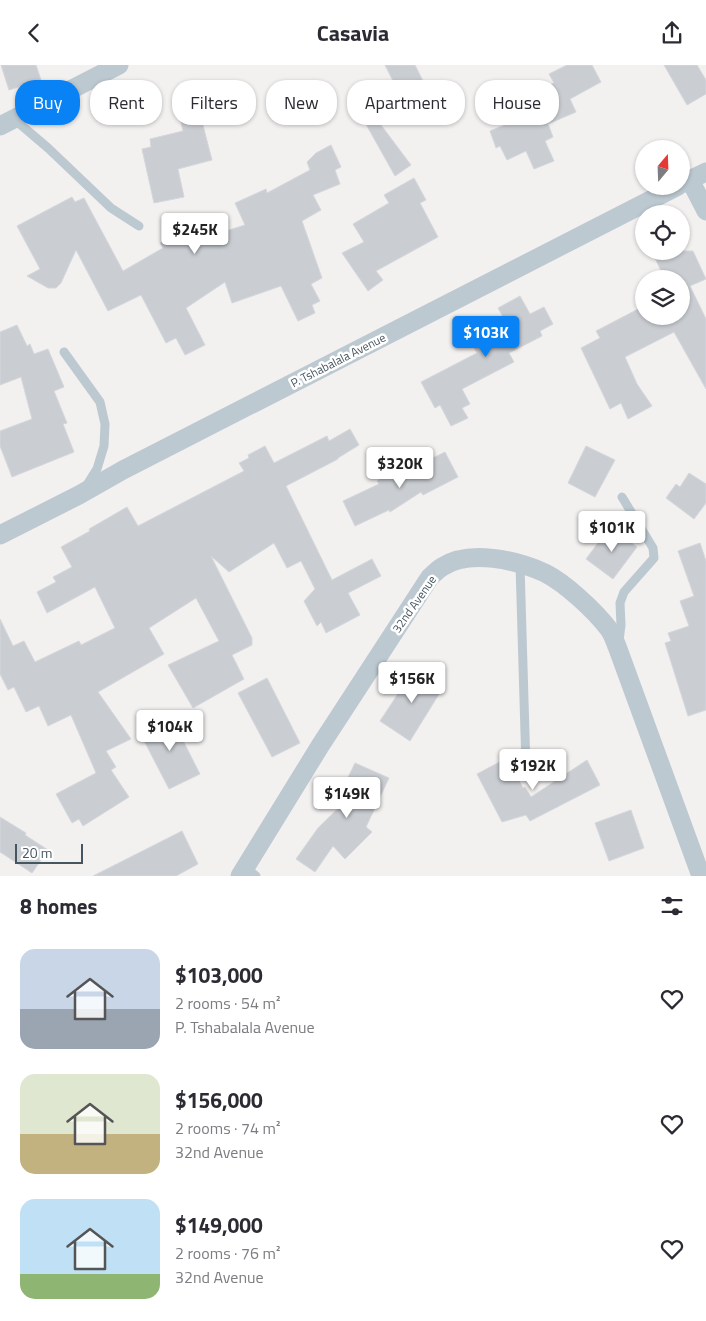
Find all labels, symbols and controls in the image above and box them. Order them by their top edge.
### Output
text: Casavia [317,16,389,50]
icon: back [20,19,48,47]
icon: share [658,19,686,47]
chip: Buy [15,80,80,125]
chip: Rent [90,80,162,125]
chip: Filters [172,80,256,125]
chip: New [266,80,337,125]
chip: Apartment [347,80,465,125]
chip: House [475,80,559,125]
north arrow [635,140,690,195]
map controls [635,140,690,325]
button: locate [635,205,690,260]
pin: $245K [160,213,230,255]
text: $245K [172,217,218,241]
button: layers [635,270,690,325]
pin: $103K [451,315,521,358]
text: $103K [463,320,509,344]
street label: P. Tshabalala Avenue [287,328,389,392]
pin: $320K [365,447,435,489]
text: $320K [377,451,423,475]
pin: $101K [577,511,647,553]
text: $101K [589,515,635,539]
street label: 32nd Avenue [387,571,441,637]
pin: $156K [377,661,447,704]
text: $156K [389,666,435,690]
pin: $104K [135,709,205,752]
text: $104K [147,714,193,738]
pin: $192K [498,749,568,791]
text: $192K [510,753,556,777]
pin: $149K [312,777,382,819]
text: $149K [324,781,370,805]
scale bar [15,841,82,864]
text: 20 m [22,842,52,863]
text: 8 homes [20,890,97,922]
icon: filters [658,892,686,920]
text: $103,000 [175,959,263,991]
icon: home [60,969,120,1029]
icon: heart [658,985,686,1013]
text: 2 rooms · 54 m² [175,991,280,1015]
text: P. Tshabalala Avenue [175,1015,315,1039]
text: $156,000 [175,1084,263,1116]
icon: home [60,1094,120,1154]
icon: heart [658,1110,686,1138]
text: 2 rooms · 74 m² [175,1116,280,1140]
text: 32nd Avenue [175,1140,264,1164]
text: $149,000 [175,1209,263,1241]
icon: home [60,1219,120,1279]
icon: heart [658,1235,686,1263]
text: 2 rooms · 76 m² [175,1241,280,1265]
text: 32nd Avenue [175,1265,264,1289]

